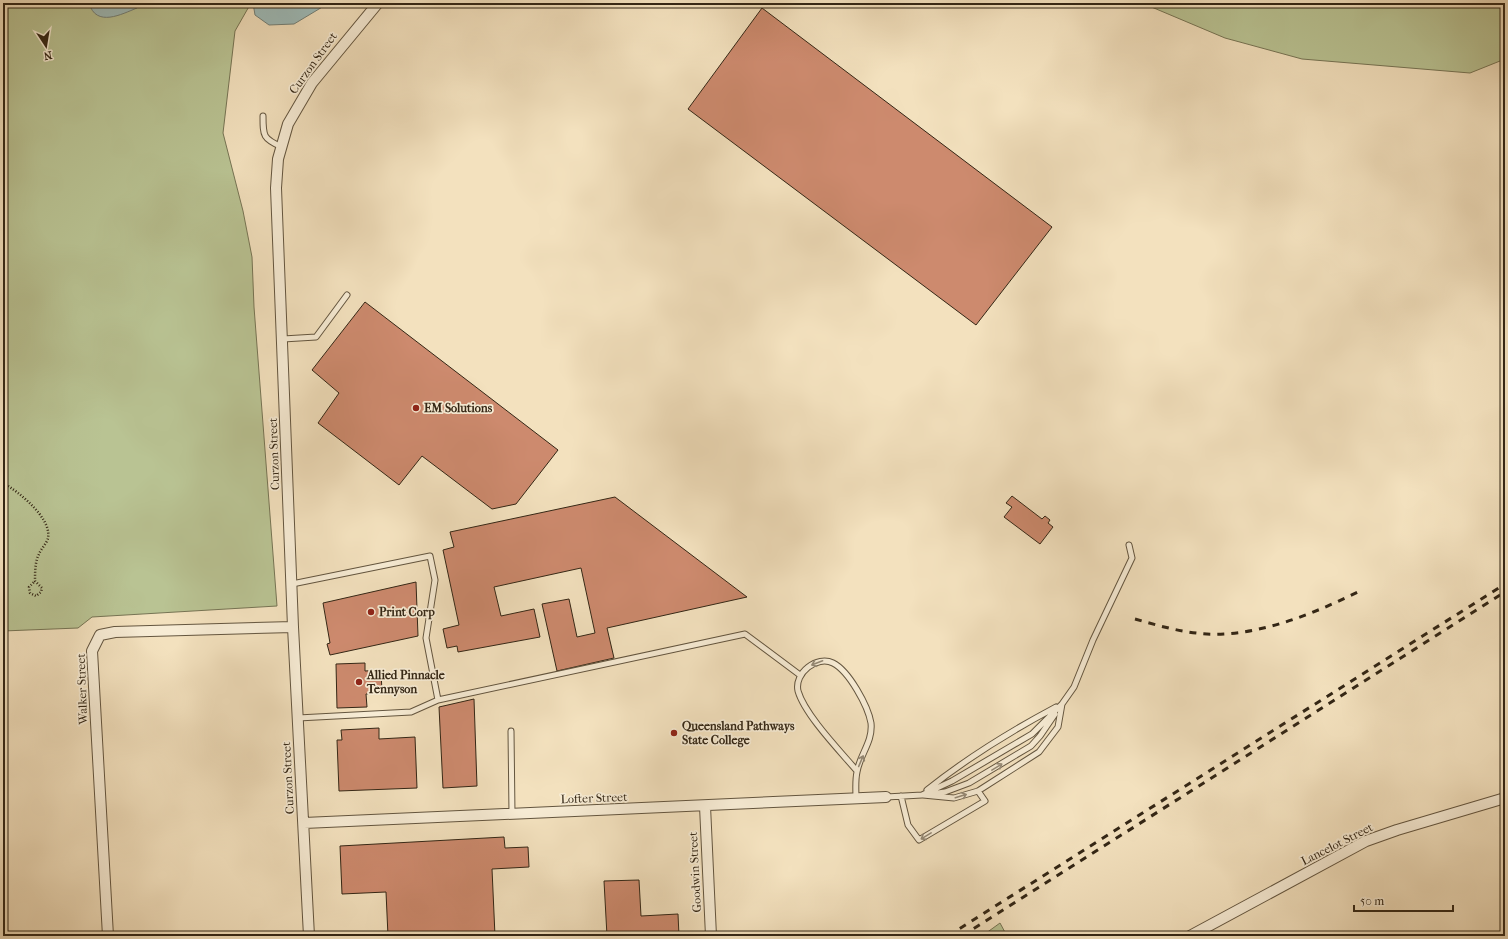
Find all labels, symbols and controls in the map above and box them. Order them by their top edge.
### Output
north arrow [26,26,66,66]
street label: Curzon Street [286,29,340,96]
text: N [42,48,53,63]
place label: EM Solutions [424,401,493,415]
marker: EM Solutions [411,403,421,413]
street label: Curzon Street [266,417,282,490]
place label: Print Corp [379,605,435,620]
marker: Print Corp [366,607,376,617]
street label: Walker Street [74,653,90,726]
one-way arrow [812,659,824,667]
place label: Allied Pinnacle Tennyson [366,668,445,697]
marker: Allied Pinnacle Tennyson [354,677,364,687]
place label: Queensland Pathways State College [682,719,795,748]
marker: Queensland Pathways State College [669,728,679,738]
street label: Curzon Street [279,741,297,815]
one-way arrow [858,756,866,768]
one-way arrow [991,763,1002,771]
street label: Lofter Street [560,790,628,806]
one-way arrow [954,792,967,799]
street label: Lancelot Street [1299,820,1376,868]
street label: Goodwin Street [686,831,704,913]
one-way arrow [920,833,932,841]
scale bar [1354,887,1453,913]
text: 50 m [1360,894,1384,908]

